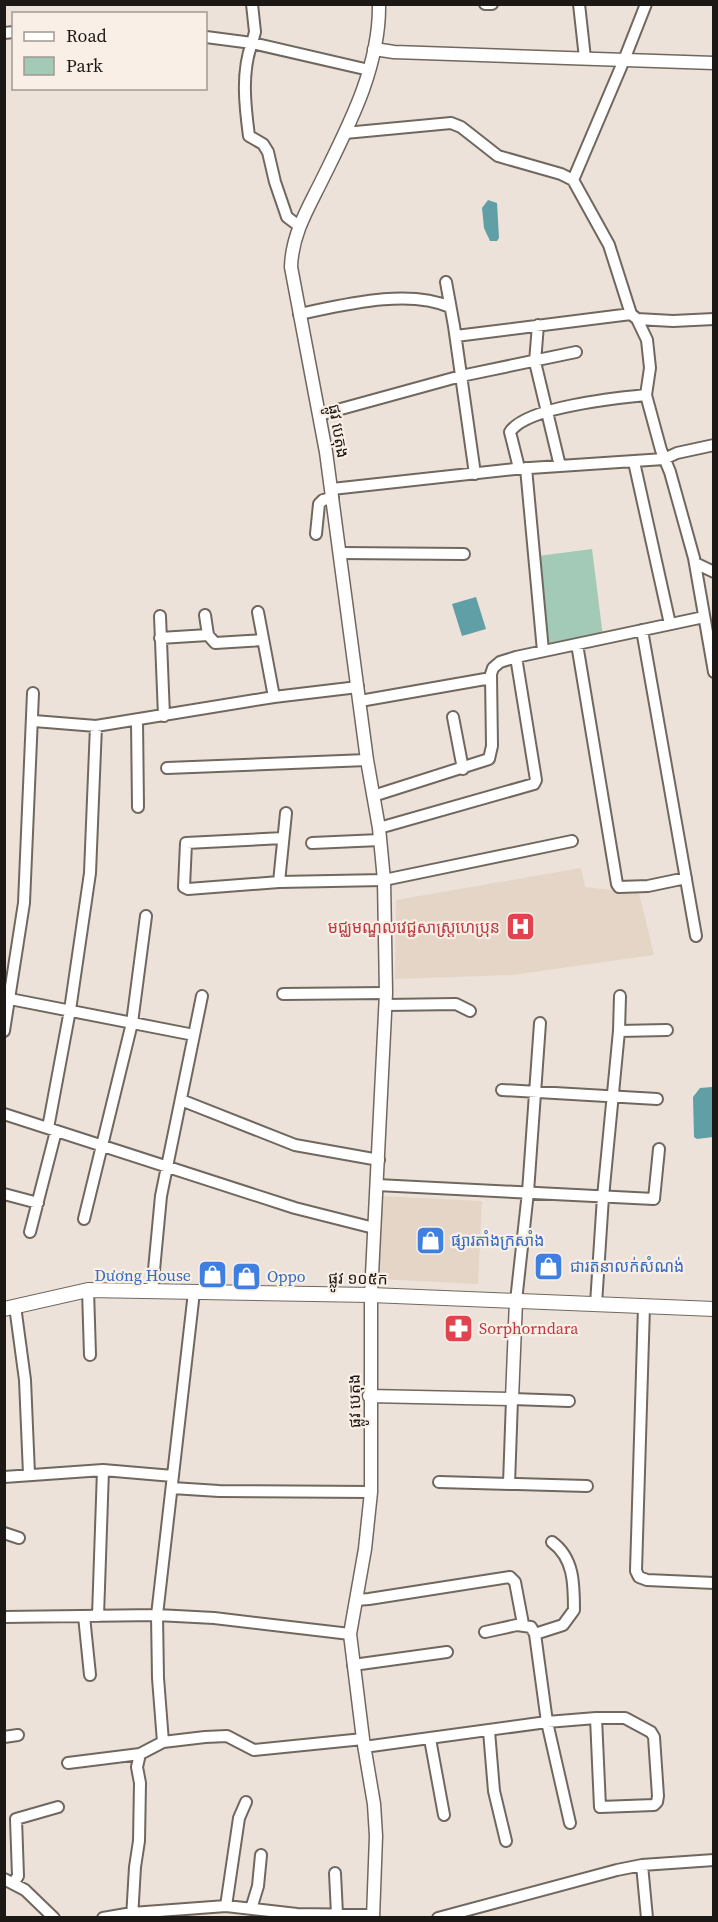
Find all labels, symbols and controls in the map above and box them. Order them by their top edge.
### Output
legend [12,12,207,90]
text: Road [66,23,107,48]
text: Park [66,53,103,78]
street label: ផ្លូវ បេតុង [320,402,355,460]
hospital icon: មជ្ឈមណ្ឌលវេជ្ជសាស្ត្រហេប្រុន [505,911,537,943]
place label: មជ្ឈមណ្ឌលវេជ្ជសាស្ត្រហេប្រុន [328,916,500,938]
shop icon: ផ្សារតាំងក្រសាំង [414,1224,446,1256]
place label: ផ្សារតាំងក្រសាំង [451,1229,544,1251]
shop icon: ជារតនាលក់សំណង់ [533,1250,565,1282]
place label: ជារតនាលក់សំណង់ [570,1255,684,1277]
shop icon: Dương House [196,1259,228,1291]
shop icon: Oppo [230,1260,262,1292]
place label: Dương House [94,1264,191,1286]
place label: Oppo [267,1265,306,1287]
street label: ផ្លូវ ១០៥ក [328,1266,388,1293]
pharmacy icon: Sorphorndara [442,1312,474,1344]
place label: Sorphorndara [479,1317,579,1339]
street label: ផ្លូវ បេតុង [343,1374,369,1428]

